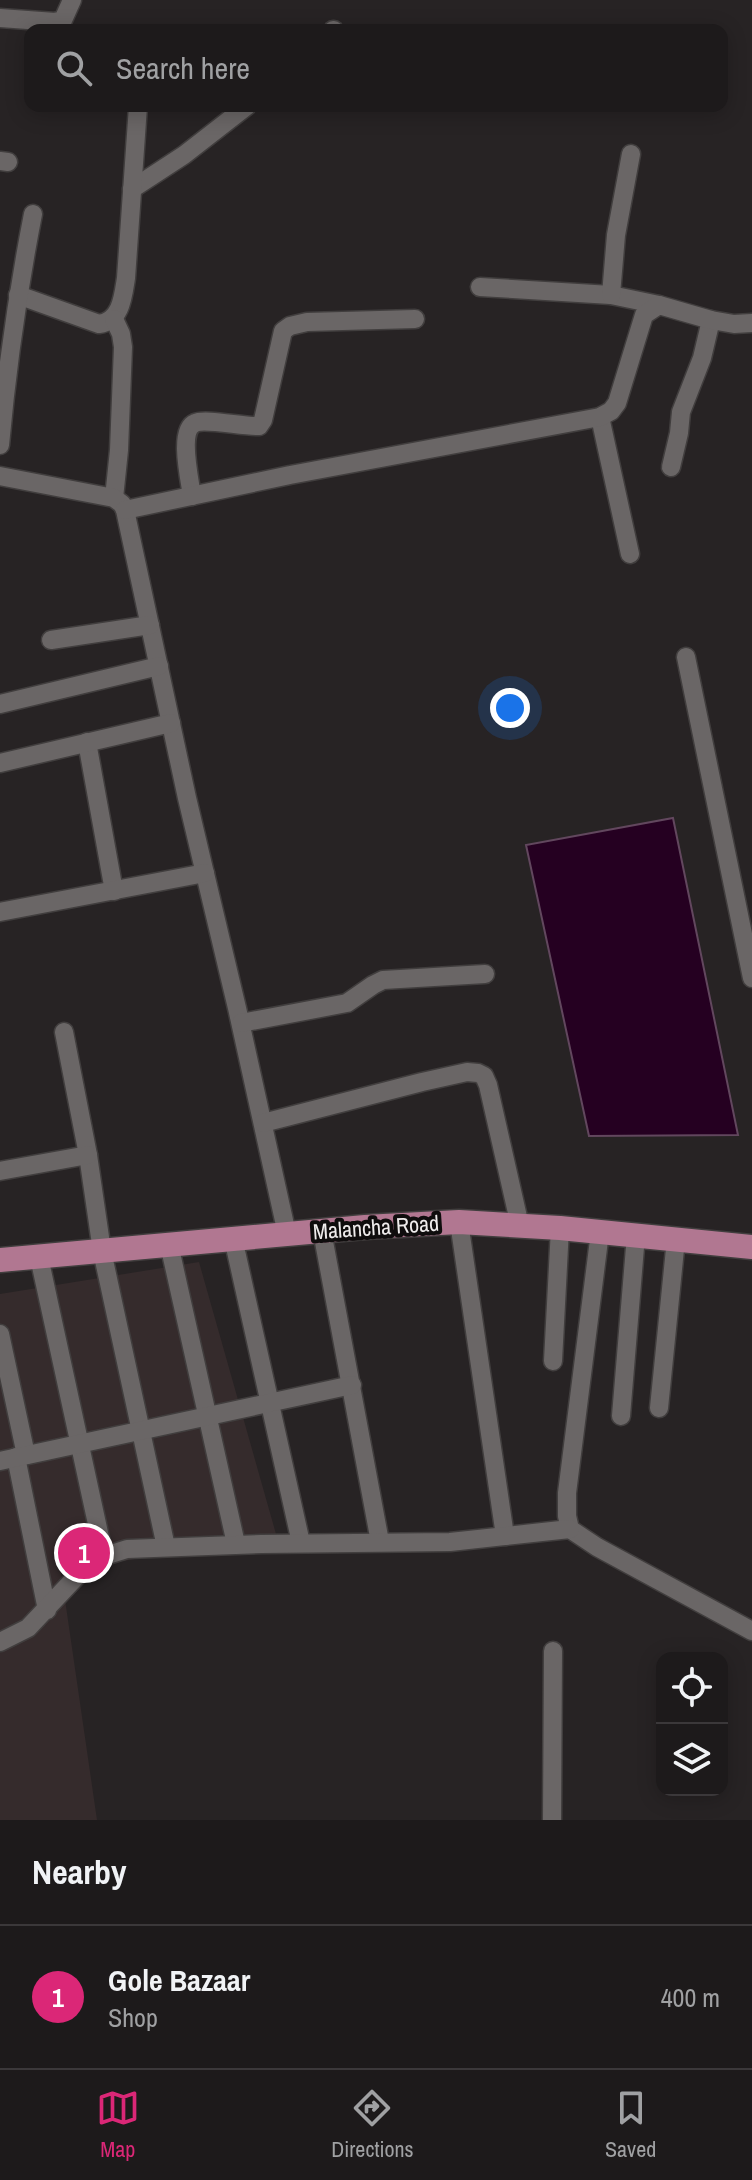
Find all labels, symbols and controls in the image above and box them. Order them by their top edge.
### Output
search box [24,24,728,112]
icon: search [52,46,96,90]
text: Search here [116,48,250,88]
your location [490,688,530,728]
street label: Malancha Road [312,1208,440,1246]
pin: 1 [58,1523,110,1583]
map controls [656,1652,728,1796]
button: locate [656,1652,728,1724]
button: layers [656,1724,728,1796]
text: Nearby [32,1849,127,1895]
text: Gole Bazaar [108,1960,250,2000]
text: 1 [52,1980,64,2015]
text: 400 m [661,1980,720,2015]
text: Shop [108,2000,158,2035]
tab: Map [96,2086,140,2164]
tab: Directions [331,2086,414,2164]
tab: Saved [605,2086,656,2164]

